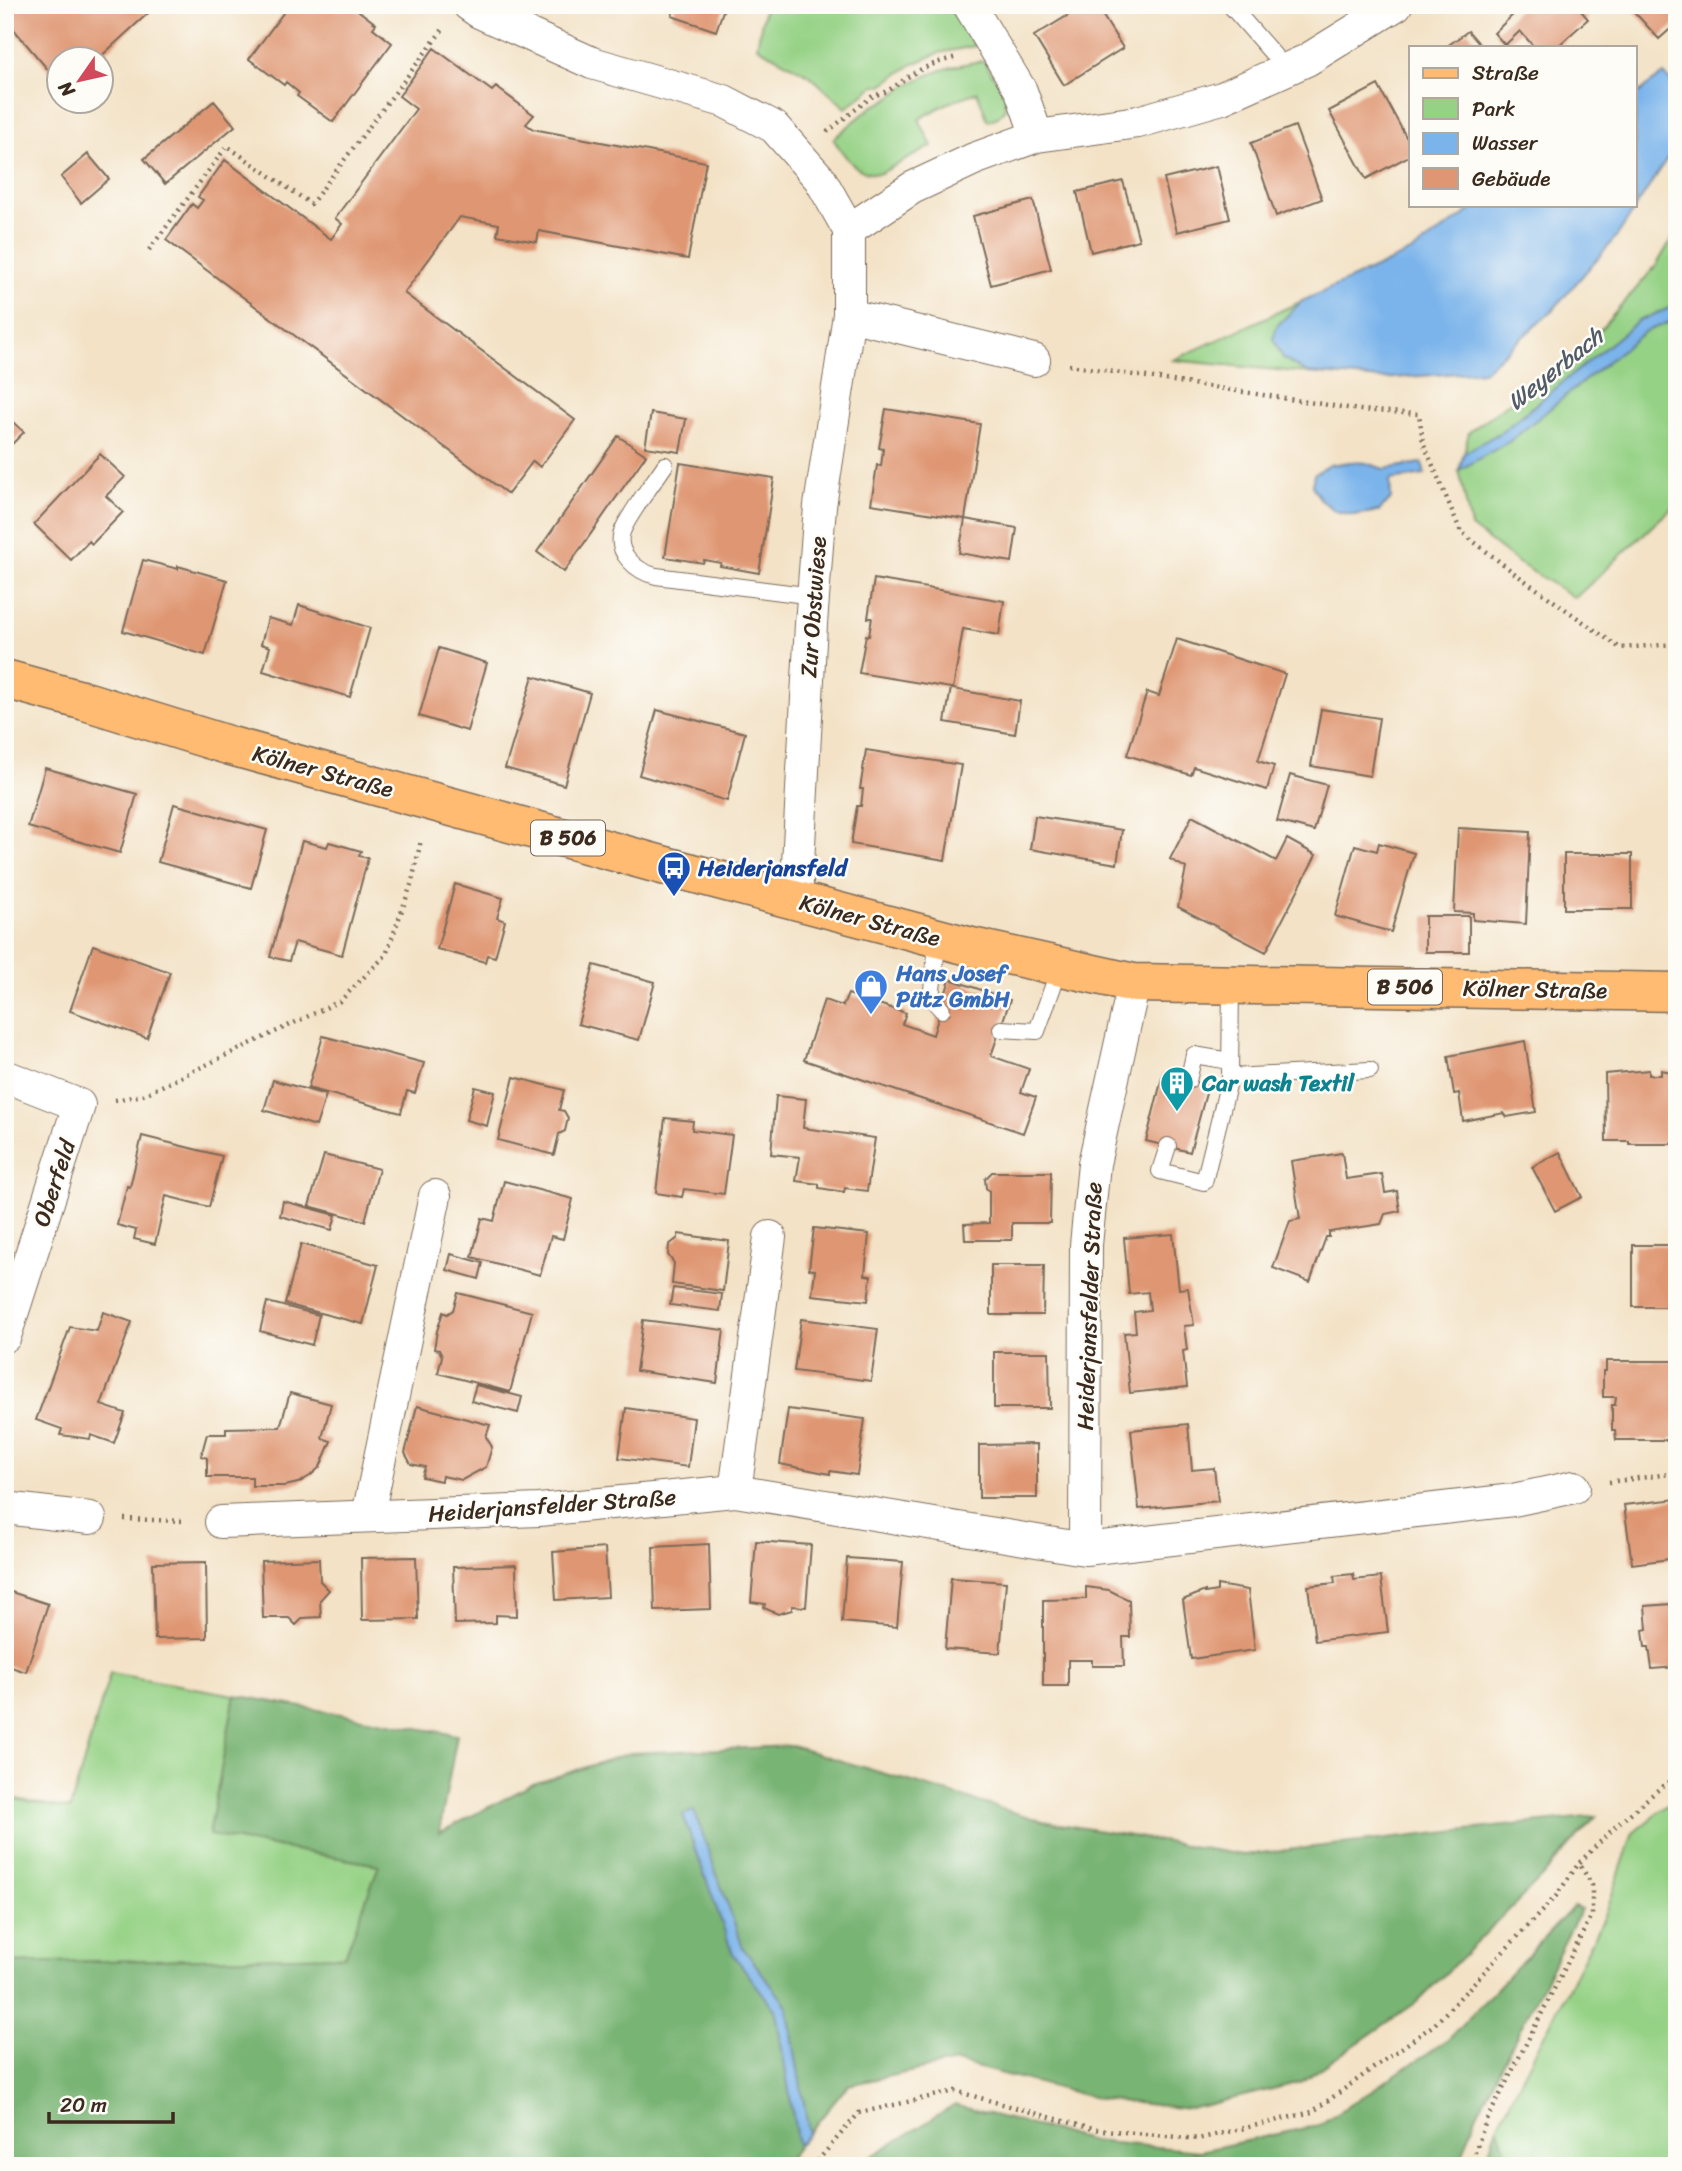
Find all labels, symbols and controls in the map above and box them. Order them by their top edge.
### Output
north arrow [46,46,116,116]
legend [1409,46,1636,206]
text: Straße [1472,54,1539,92]
text: N [48,74,84,105]
text: Park [1472,90,1515,128]
text: Wasser [1472,124,1539,162]
text: Gebäude [1472,160,1550,198]
water label: Weyerbach [1497,315,1615,421]
street label: Zur Obstwiese [788,535,839,679]
street label: Kölner Straße [248,733,398,810]
road number: B 506 [531,820,605,856]
place label: Heiderjansfeld [697,848,849,889]
bus stop icon: Heiderjansfeld [655,849,693,898]
street label: Kölner Straße [795,882,945,959]
place label: Hans Josef Pütz GmbH [895,953,1011,1020]
shop icon: Hans Josef Pütz GmbH [852,967,890,1016]
street label: Kölner Straße [1463,968,1607,1011]
road number: B 506 [1368,970,1442,1004]
place label: Car wash Textil [1201,1063,1355,1104]
building icon: Car wash Textil [1158,1064,1196,1113]
street label: Oberfeld [21,1133,88,1232]
street label: Heiderjansfelder Straße [1065,1181,1114,1431]
street label: Heiderjansfelder Straße [427,1476,678,1535]
scale bar [49,2080,173,2124]
text: 20 m [60,2086,107,2124]

